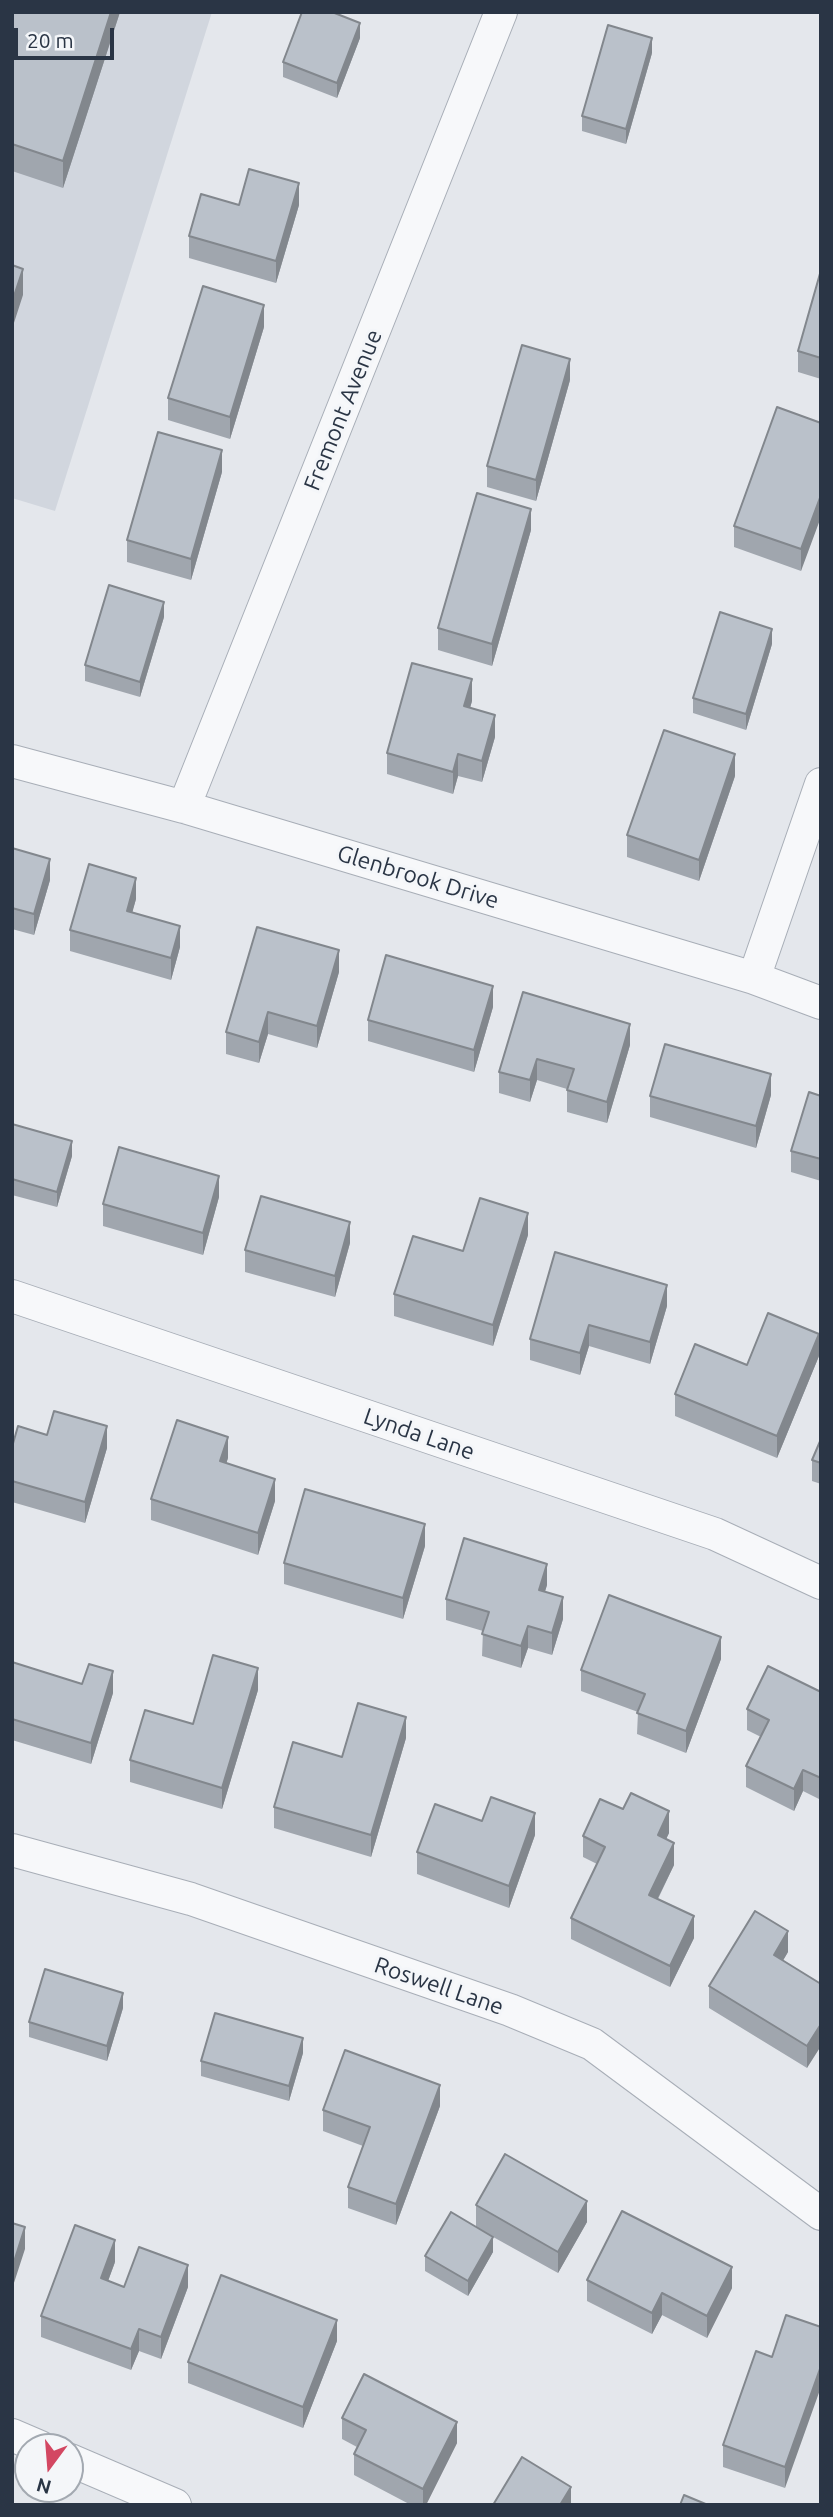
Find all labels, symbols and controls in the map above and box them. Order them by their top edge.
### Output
scale bar [18,14,117,58]
text: 20 m [27,28,74,52]
street label: Fremont Avenue [298,325,388,495]
street label: Glenbrook Drive [334,839,502,915]
street label: Lynda Lane [360,1402,478,1466]
street label: Roswell Lane [371,1951,507,2021]
north arrow [14,2433,84,2503]
text: N [34,2474,54,2499]

